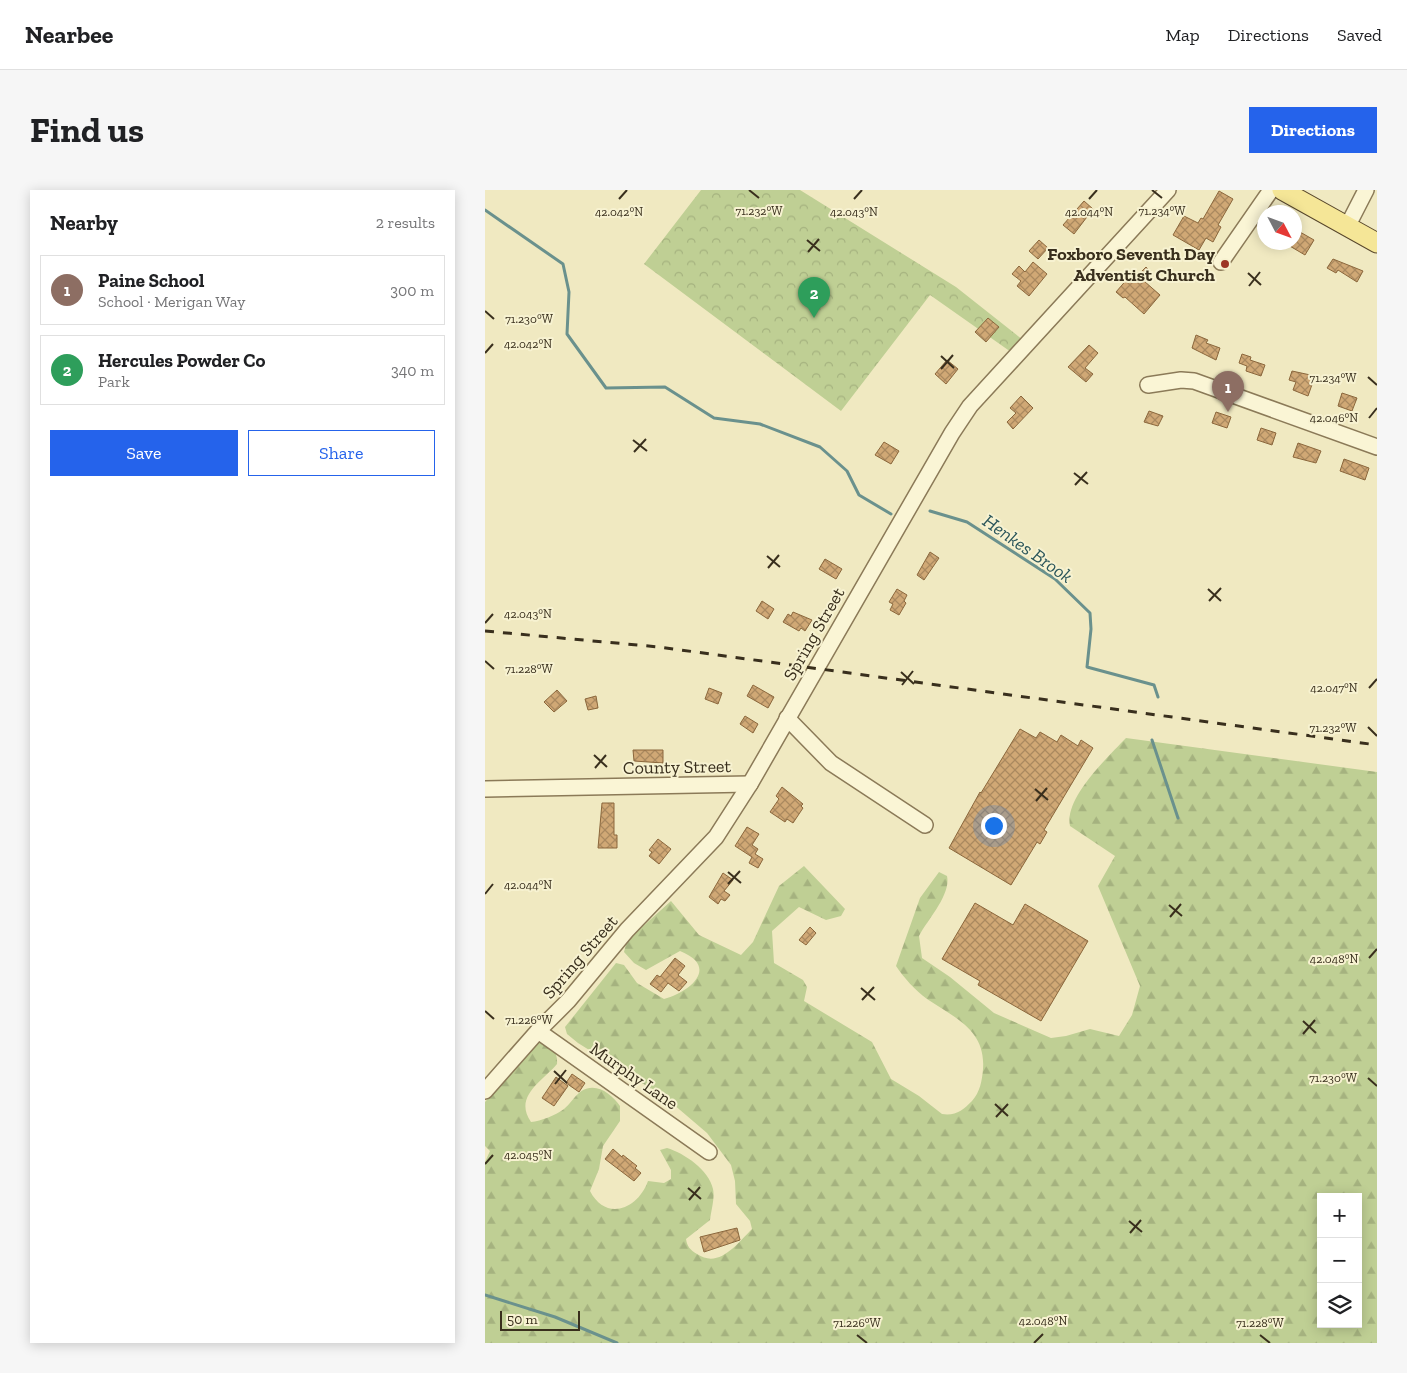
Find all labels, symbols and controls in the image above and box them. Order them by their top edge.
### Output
text: Nearbee [25,20,113,49]
text: Map [1165,24,1200,46]
text: Directions [1228,24,1309,46]
text: Saved [1337,24,1382,46]
button: Directions [1249,107,1377,153]
text: Find us [30,109,144,151]
text: 71.232°W [736,204,783,218]
text: 71.234°W [1138,204,1186,218]
text: 42.042°N [595,205,643,219]
text: 42.043°N [830,205,878,219]
text: 42.044°N [1065,205,1113,219]
north arrow [1257,205,1302,250]
text: Nearby [50,210,118,235]
text: 2 results [376,213,435,232]
place label: Foxboro Seventh Day Adventist Church [1047,243,1216,286]
marker: Foxboro Seventh Day Adventist Church [1219,258,1231,270]
text: Paine School [98,269,204,292]
pin: 2 [798,277,830,318]
text: 1 [64,281,70,300]
text: 300 m [390,281,434,300]
text: School · Merigan Way [98,292,245,311]
text: 71.230°W [505,312,554,326]
text: 42.042°N [504,337,552,351]
text: Hercules Powder Co [98,349,265,372]
text: 2 [63,361,71,380]
text: 340 m [391,361,434,380]
pin: 1 [1212,371,1244,412]
text: 71.234°W [1309,371,1357,385]
text: Park [98,372,130,391]
text: 42.046°N [1310,411,1358,425]
button: Save [50,430,238,476]
button: Share [248,430,435,476]
water label: Henkes Brook [978,509,1077,588]
street label: Spring Street [779,583,850,684]
text: 42.043°N [504,607,552,621]
text: 71.228°W [505,662,554,676]
text: 42.047°N [1310,681,1358,695]
text: 71.232°W [1310,721,1357,735]
street label: County Street [623,755,732,779]
your location [981,813,1007,839]
text: 42.044°N [504,878,552,892]
street label: Spring Street [538,910,623,1003]
text: 42.048°N [1310,952,1358,966]
text: 71.226°W [505,1013,554,1027]
street label: Murphy Lane [586,1037,682,1115]
text: 71.230°W [1309,1071,1358,1085]
text: 42.045°N [504,1148,552,1162]
map controls [1317,1193,1362,1328]
button: + [1317,1193,1362,1238]
button: − [1317,1238,1362,1283]
button: layers [1317,1283,1362,1328]
scale bar [500,1308,580,1331]
text: 50 m [507,1311,538,1328]
text: 42.048°N [1019,1314,1067,1328]
text: 71.226°W [833,1316,882,1330]
text: 71.228°W [1236,1316,1285,1330]

